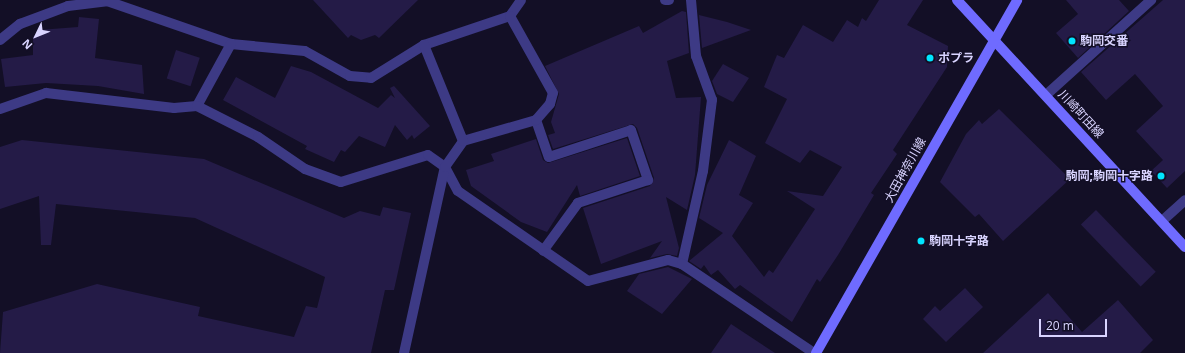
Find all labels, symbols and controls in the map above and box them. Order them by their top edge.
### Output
north arrow [16,16,56,56]
place label: 駒岡交番 [1080,34,1128,48]
text: N [18,36,35,53]
marker: 駒岡交番 [1067,36,1077,46]
place label: ポプラ [938,51,974,65]
marker: ポプラ [925,53,935,63]
street label: 川崎町田線 [1055,87,1107,141]
street label: 大田神奈川線 [881,135,929,205]
place label: 駒岡;駒岡十字路 [1066,169,1153,183]
marker: 駒岡;駒岡十字路 [1156,171,1166,181]
place label: 駒岡十字路 [929,234,989,248]
marker: 駒岡十字路 [916,236,926,246]
scale bar [1041,311,1109,337]
text: 20 m [1046,317,1074,334]

